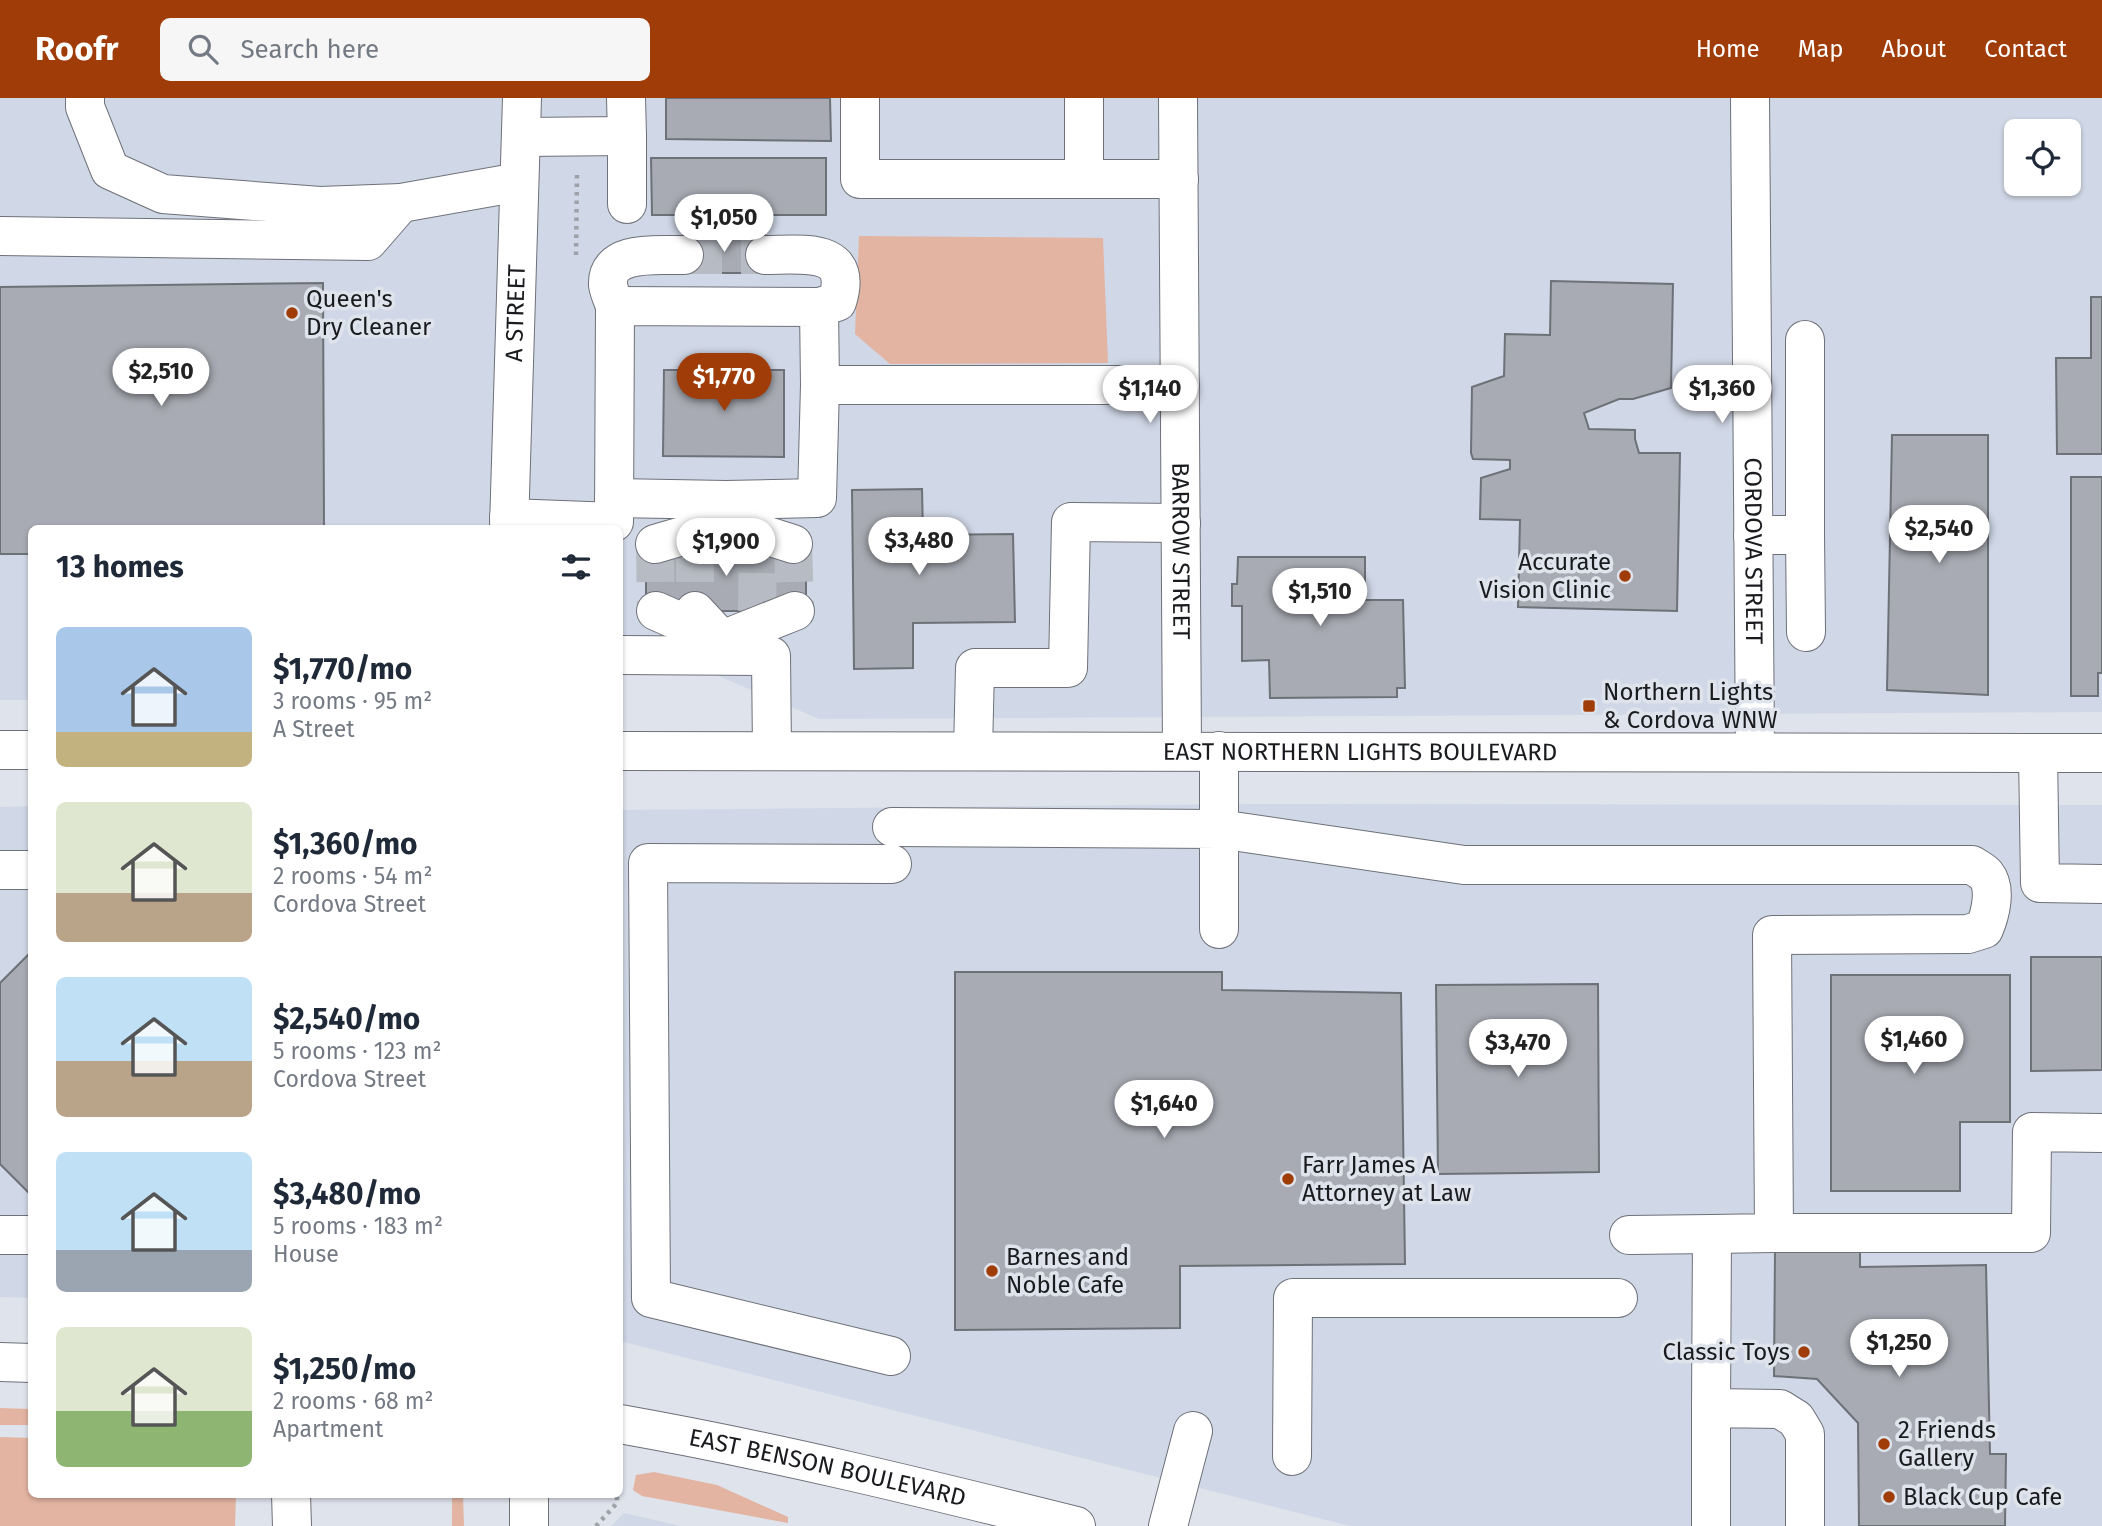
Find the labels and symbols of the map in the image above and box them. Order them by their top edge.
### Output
pin: $1,050 [667,194,781,254]
street label: A STREET [500,263,531,362]
place label: Queen's Dry Cleaner [306,285,432,341]
marker: Queen's Dry Cleaner [284,305,300,321]
pin: $2,510 [104,348,218,408]
pin: $1,770 [667,354,781,413]
pin: $1,140 [1093,366,1207,425]
pin: $1,360 [1665,366,1779,425]
street label: CORDOVA STREET [1739,457,1768,645]
street label: BARROW STREET [1166,462,1195,640]
pin: $2,540 [1882,505,1996,565]
pin: $1,900 [669,518,783,578]
pin: $3,480 [862,518,976,577]
place label: Accurate Vision Clinic [1479,548,1611,604]
pin: $1,510 [1263,568,1377,628]
marker: Accurate Vision Clinic [1617,568,1633,584]
place label: Northern Lights & Cordova WNW [1603,678,1778,734]
marker: Northern Lights & Cordova WNW [1581,698,1597,714]
street label: EAST NORTHERN LIGHTS BOULEVARD [1163,738,1557,766]
pin: $1,460 [1857,1016,1971,1076]
pin: $3,470 [1461,1020,1575,1079]
pin: $1,640 [1107,1080,1221,1140]
place label: Farr James A Attorney at Law [1302,1151,1471,1207]
marker: Farr James A Attorney at Law [1280,1171,1296,1187]
place label: Barnes and Noble Cafe [1006,1243,1129,1299]
marker: Barnes and Noble Cafe [984,1263,1000,1279]
pin: $1,250 [1842,1320,1956,1379]
place label: Classic Toys [1662,1338,1790,1366]
marker: Classic Toys [1796,1344,1812,1360]
place label: 2 Friends Gallery [1898,1416,1996,1472]
street label: EAST BENSON BOULEVARD [687,1423,969,1512]
marker: 2 Friends Gallery [1876,1436,1892,1452]
place label: Black Cup Cafe [1903,1483,2062,1511]
marker: Black Cup Cafe [1881,1489,1897,1505]

